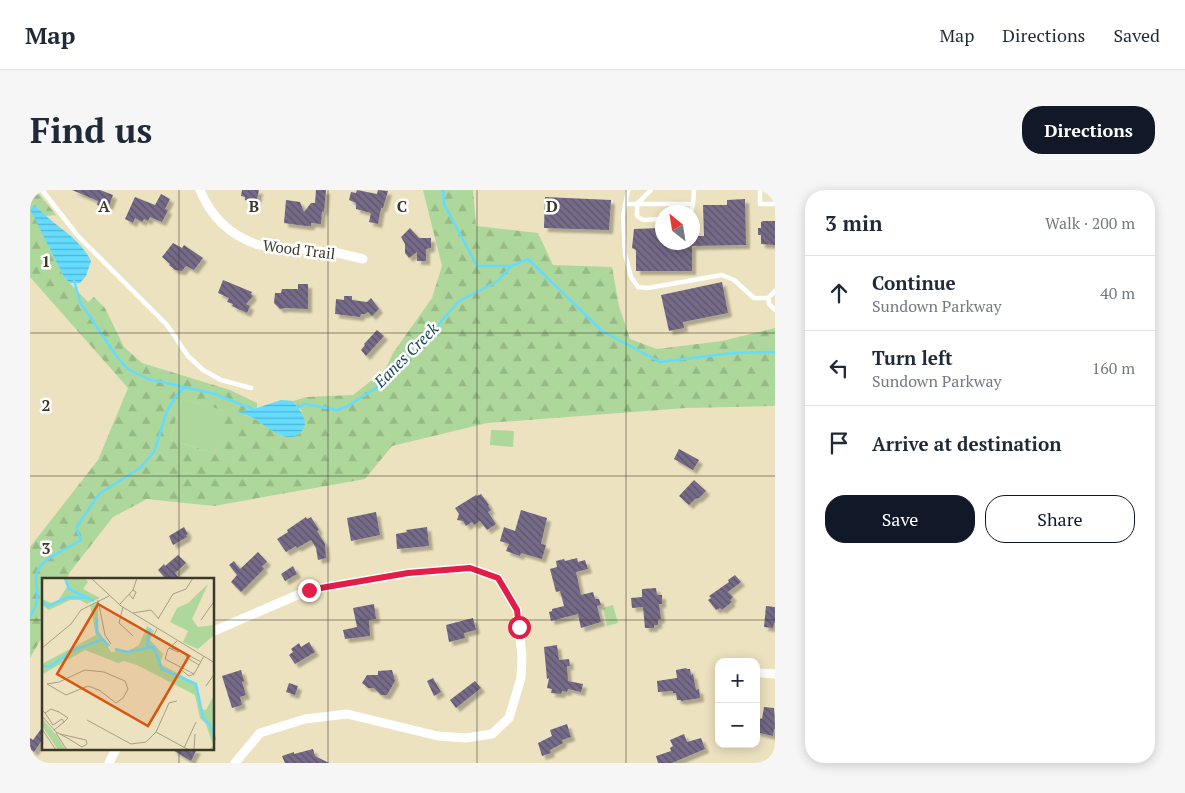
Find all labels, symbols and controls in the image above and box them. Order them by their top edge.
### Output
text: Map [25,19,75,51]
text: Map [939,23,974,47]
text: Directions [1002,23,1085,47]
text: Saved [1113,23,1160,47]
button: Directions [1022,106,1155,154]
text: Find us [30,107,152,153]
text: A [98,195,110,217]
text: B [249,195,259,217]
text: C [397,195,407,217]
text: D [546,195,558,217]
north arrow [655,205,700,250]
text: 3 min [825,209,882,237]
text: Walk · 200 m [1045,212,1135,234]
street label: Wood Trail [262,235,336,263]
text: 1 [41,250,51,272]
text: Continue [872,270,956,295]
icon: ahead [825,279,853,307]
text: 40 m [1100,282,1135,304]
text: Sundown Parkway [872,295,1002,317]
water label: Eanes Creek [368,318,443,393]
text: Turn left [872,345,953,370]
icon: left [825,354,853,382]
text: 160 m [1092,357,1135,379]
text: Sundown Parkway [872,370,1002,392]
text: 2 [41,394,51,416]
icon: arrive [825,429,853,457]
text: Arrive at destination [872,431,1061,456]
button: Save [825,495,975,543]
button: Share [985,495,1135,543]
text: 3 [41,537,51,559]
inset map [42,578,215,750]
route end [298,579,321,602]
route start [508,616,531,639]
map controls [715,658,760,748]
button: + [715,658,760,703]
button: − [715,703,760,748]

